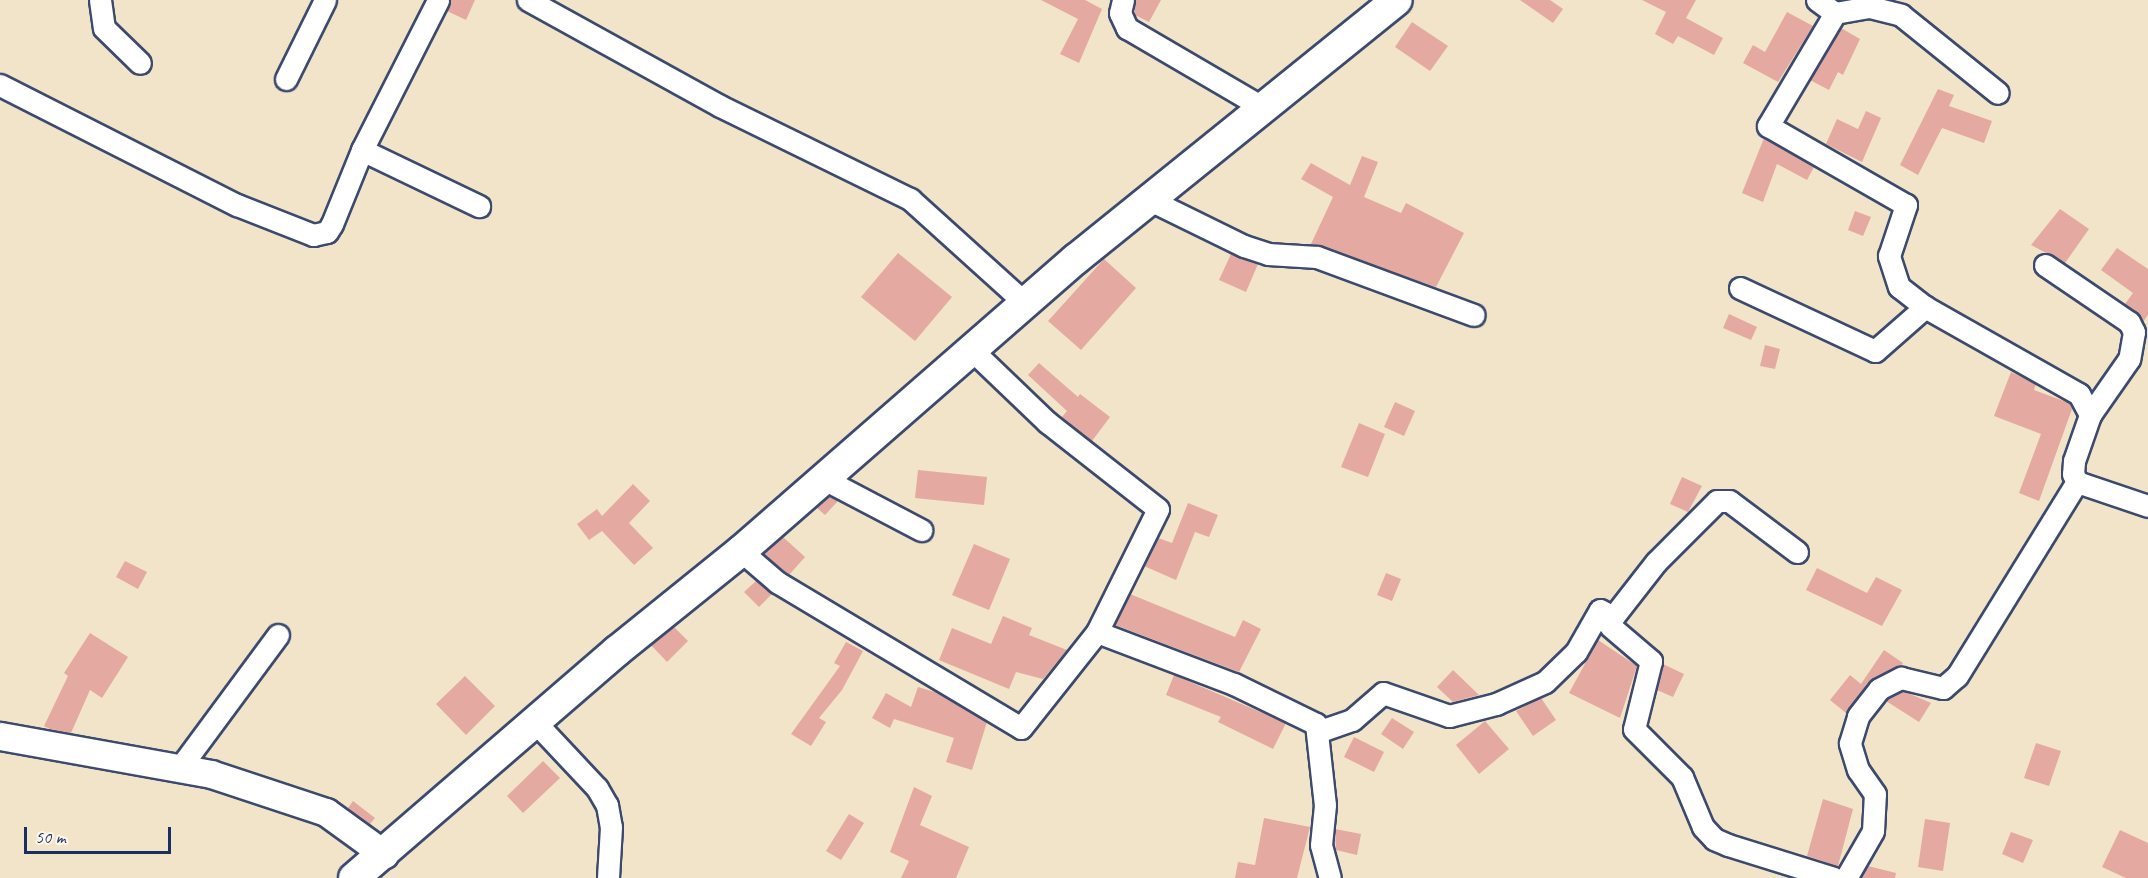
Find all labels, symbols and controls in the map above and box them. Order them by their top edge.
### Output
scale bar [27,815,174,853]
text: 50 m [35,826,66,848]

